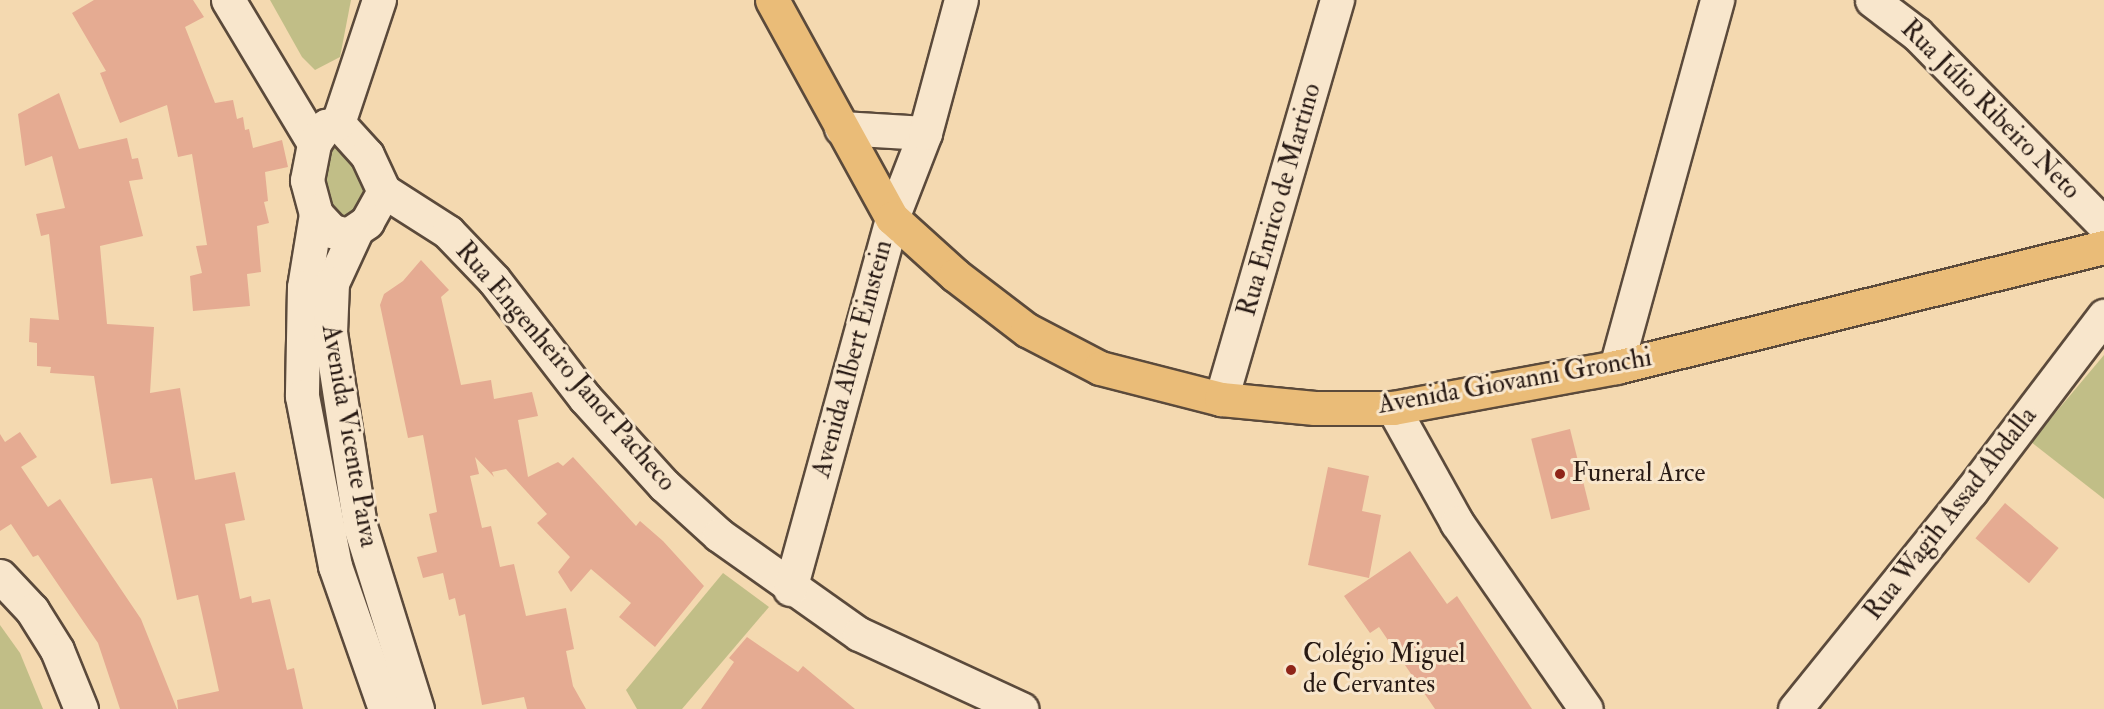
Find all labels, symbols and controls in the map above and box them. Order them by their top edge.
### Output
street label: Rua Júlio Ribeiro Neto [1894,14,2086,206]
street label: Rua Enrico de Martino [1232,80,1328,320]
street label: Rua Engenheiro Janot Pacheco [448,236,682,498]
street label: Avenida Albert Einstein [806,237,900,481]
street label: Avenida Vicente Paiva [314,322,384,550]
street label: Avenida Giovanni Gronchi [1376,343,1654,421]
street label: Rua Wagih Assad Abdalla [1858,401,2044,627]
place label: Funeral Arce [1572,458,1705,490]
marker: Funeral Arce [1553,467,1567,481]
place label: Colégio Miguel de Cervantes [1303,639,1466,700]
marker: Colégio Miguel de Cervantes [1284,663,1298,677]

